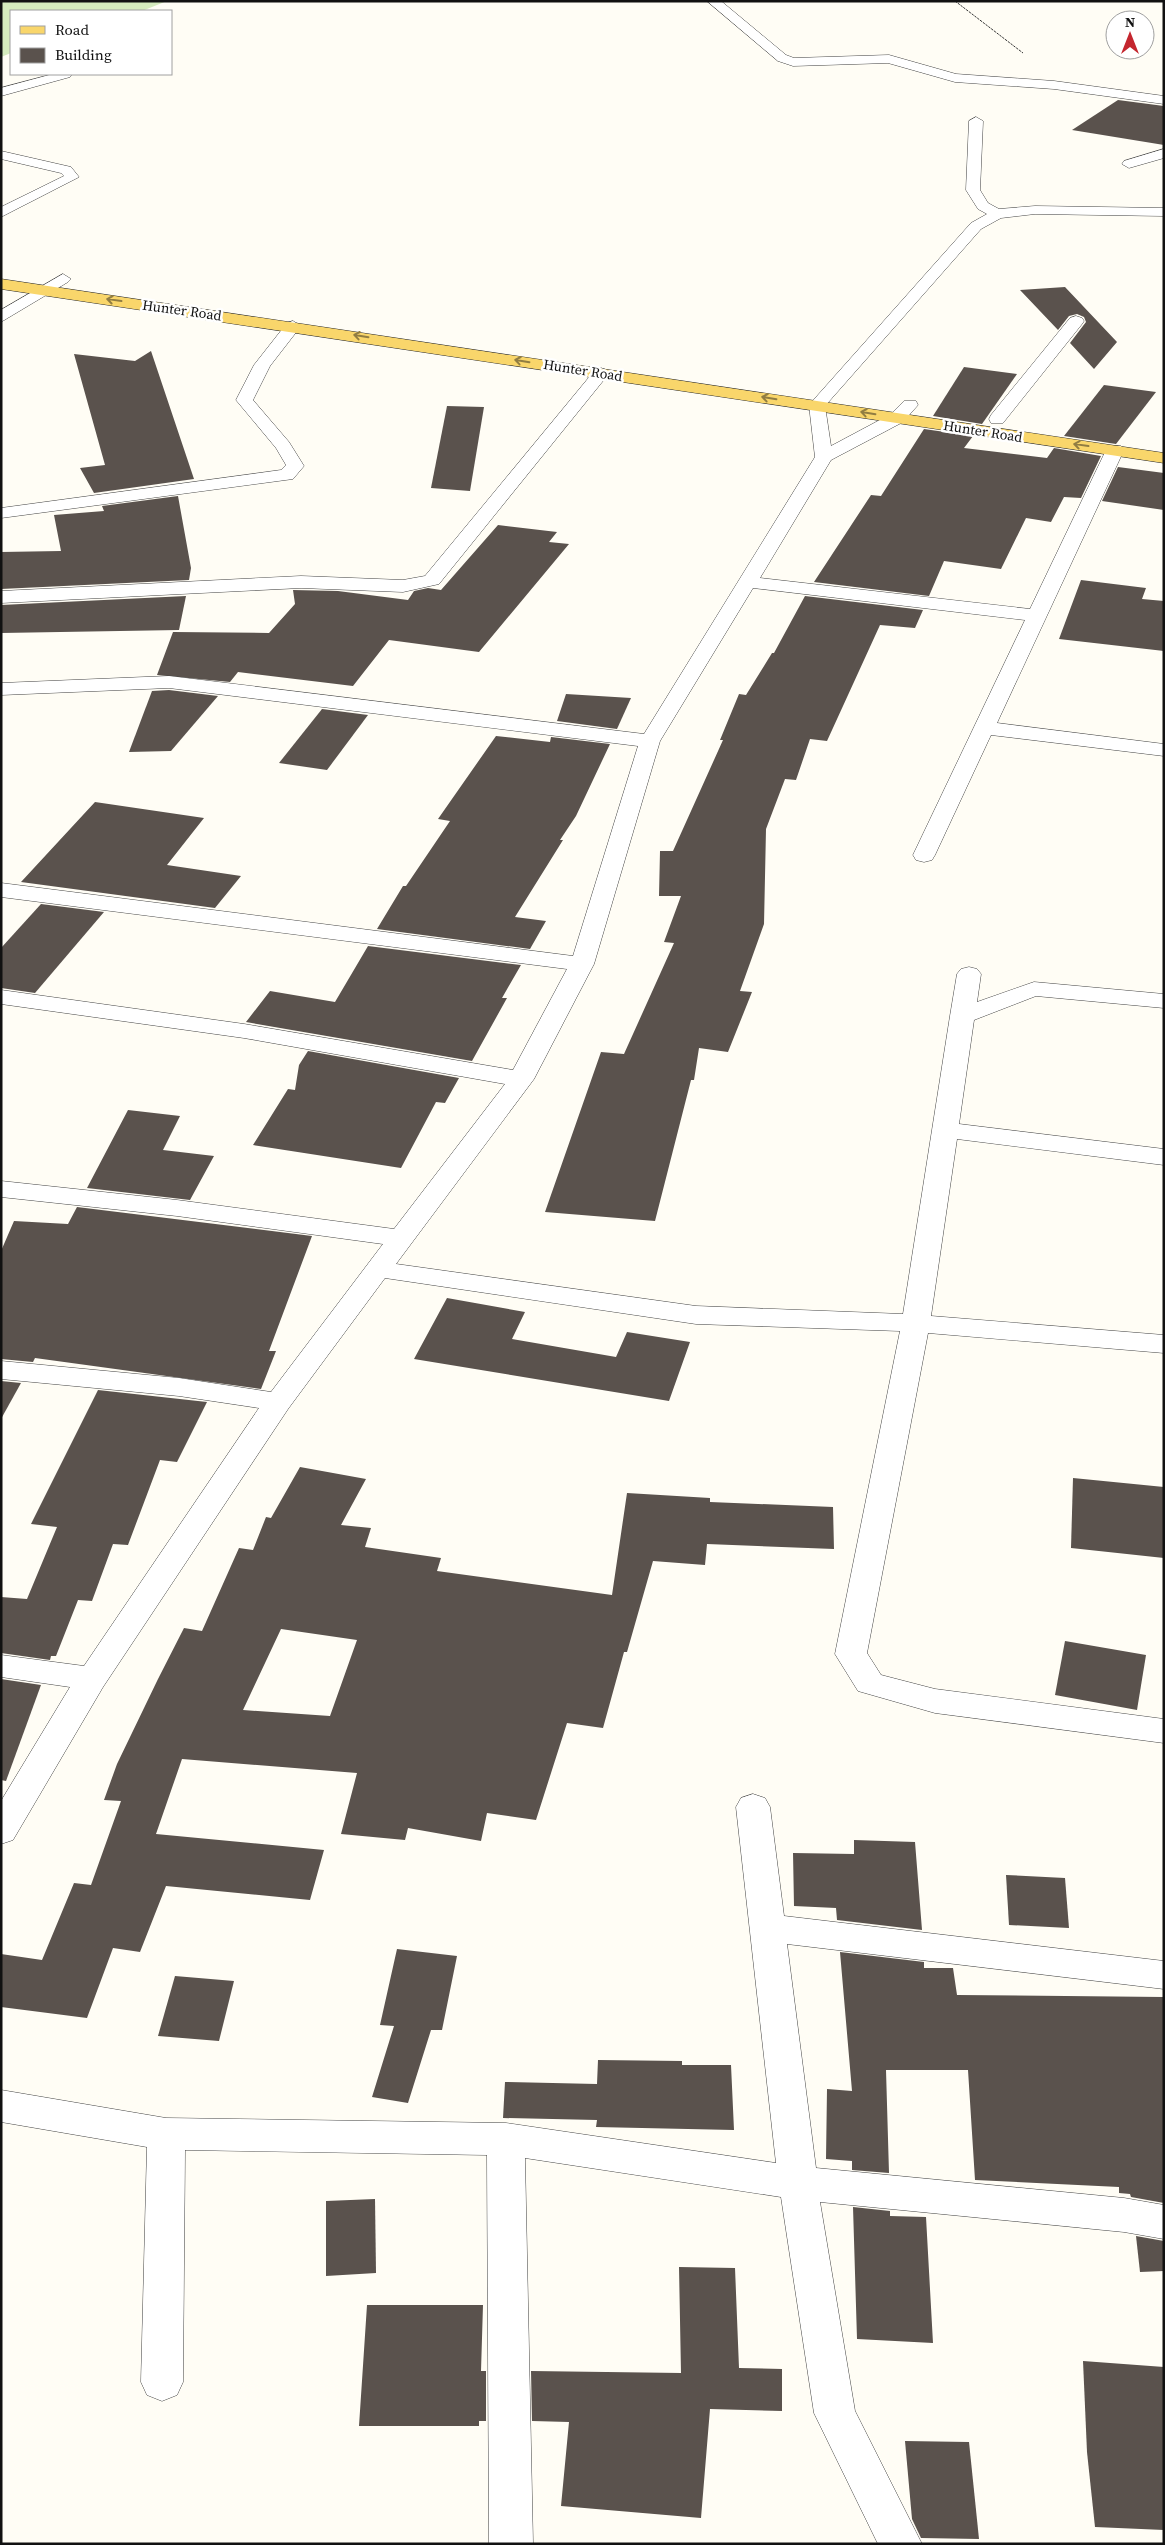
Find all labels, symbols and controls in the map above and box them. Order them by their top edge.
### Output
legend [10,10,172,75]
north arrow [1105,10,1155,60]
text: N [1125,12,1135,32]
text: Road [55,19,89,40]
text: Building [55,44,112,65]
one-way arrow [106,295,122,305]
street label: Hunter Road [141,295,223,325]
one-way arrow [354,331,370,341]
street label: Hunter Road [542,354,624,386]
one-way arrow [514,355,530,365]
one-way arrow [762,393,778,403]
one-way arrow [861,408,877,418]
street label: Hunter Road [942,415,1024,447]
one-way arrow [1073,440,1089,450]

